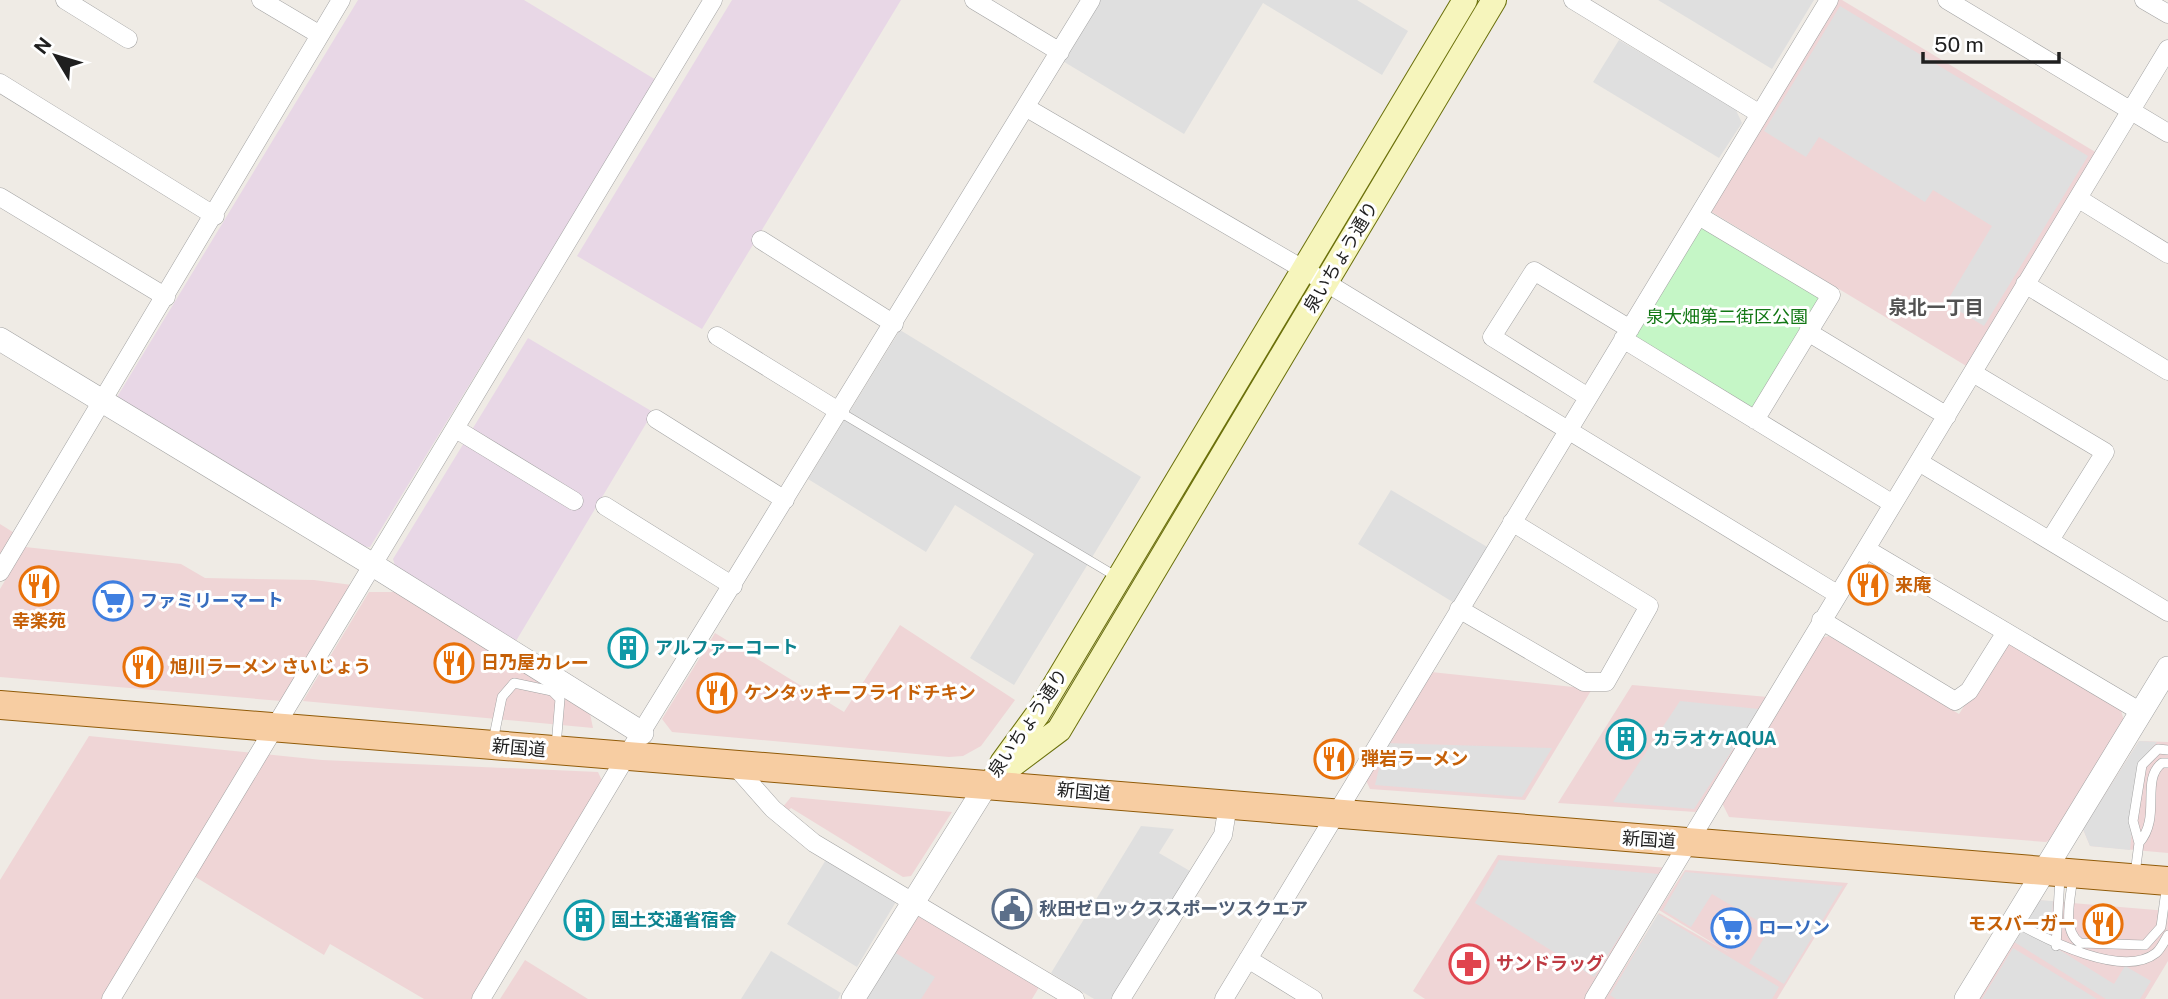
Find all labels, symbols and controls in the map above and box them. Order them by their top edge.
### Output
north arrow [21,21,91,91]
scale bar [1923,21,2060,65]
text: 50 m [1934,32,1984,57]
text: N [29,33,56,58]
street label: 泉いちょう通り [1299,197,1382,316]
district label: 泉北一丁目 [1888,296,1984,318]
park label: 泉大畑第二街区公園 [1646,306,1808,327]
restaurant icon: 来庵 [1847,564,1889,606]
restaurant icon: 幸楽苑 [18,565,60,607]
place label: 来庵 [1895,574,1931,595]
supermarket icon: ファミリーマート [92,580,134,622]
place label: ファミリーマート [140,590,284,611]
place label: 幸楽苑 [12,610,66,631]
building icon: アルファーコート [607,627,649,669]
place label: アルファーコート [655,637,799,658]
restaurant icon: 日乃屋カレー [433,642,475,684]
restaurant icon: 旭川ラーメン さいじょう [122,646,164,688]
place label: 日乃屋カレー [481,652,589,673]
place label: 旭川ラーメン さいじょう [170,656,371,677]
street label: 泉いちょう通り [984,665,1072,781]
restaurant icon: ケンタッキーフライドチキン [696,672,738,714]
place label: ケンタッキーフライドチキン [744,682,976,703]
building icon: カラオケAQUA [1605,718,1647,760]
place label: カラオケAQUA [1653,728,1777,749]
street label: 新国道 [491,735,547,760]
restaurant icon: 弾岩ラーメン [1313,738,1355,780]
place label: 弾岩ラーメン [1361,748,1468,769]
street label: 新国道 [1056,779,1112,804]
street label: 新国道 [1621,827,1677,852]
public building icon: 秋田ゼロックススポーツスクエア [991,888,1033,930]
place label: 秋田ゼロックススポーツスクエア [1039,898,1308,919]
building icon: 国土交通省宿舎 [563,899,605,941]
restaurant icon: モスバーガー [2082,903,2124,945]
supermarket icon: ローソン [1710,907,1752,949]
place label: 国土交通省宿舎 [611,909,737,930]
place label: モスバーガー [1968,913,2076,934]
place label: ローソン [1758,917,1830,938]
pharmacy icon: サンドラッグ [1448,943,1490,985]
place label: サンドラッグ [1496,953,1604,974]

